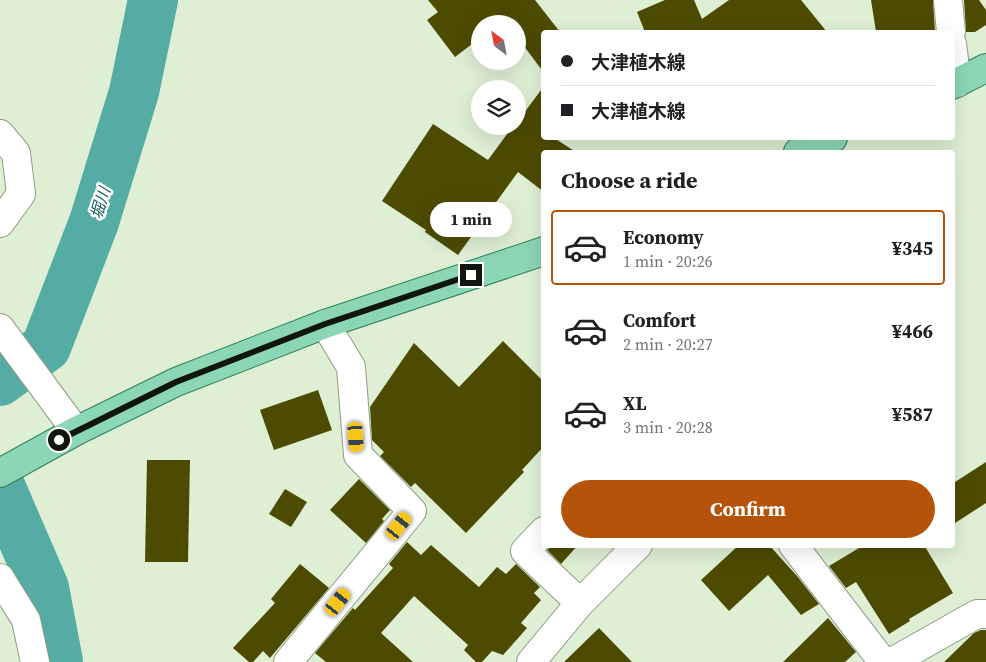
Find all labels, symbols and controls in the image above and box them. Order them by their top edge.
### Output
north arrow [471,15,526,70]
map controls [471,15,526,135]
text: 大津植木線 [591,49,686,75]
button: layers [471,80,526,135]
text: 大津植木線 [591,98,686,124]
text: Choose a ride [561,165,698,195]
water label: 堀川 [85,183,116,222]
callout: 1 min [430,202,512,238]
text: 1 min [450,208,492,230]
text: Economy [623,224,704,250]
icon: car [563,225,608,270]
text: ¥345 [892,235,933,261]
text: 1 min · 20:26 [623,250,713,272]
route end [460,264,482,286]
text: Comfort [623,307,696,333]
icon: car [563,308,608,353]
text: ¥466 [892,318,933,344]
text: 2 min · 20:27 [623,333,713,355]
text: XL [623,390,646,416]
icon: car [563,391,608,436]
text: ¥587 [892,401,933,427]
text: 3 min · 20:28 [623,416,713,438]
car [347,422,364,452]
route start [48,429,70,451]
button: Confirm [561,480,935,538]
car [383,510,414,542]
car [322,586,353,618]

